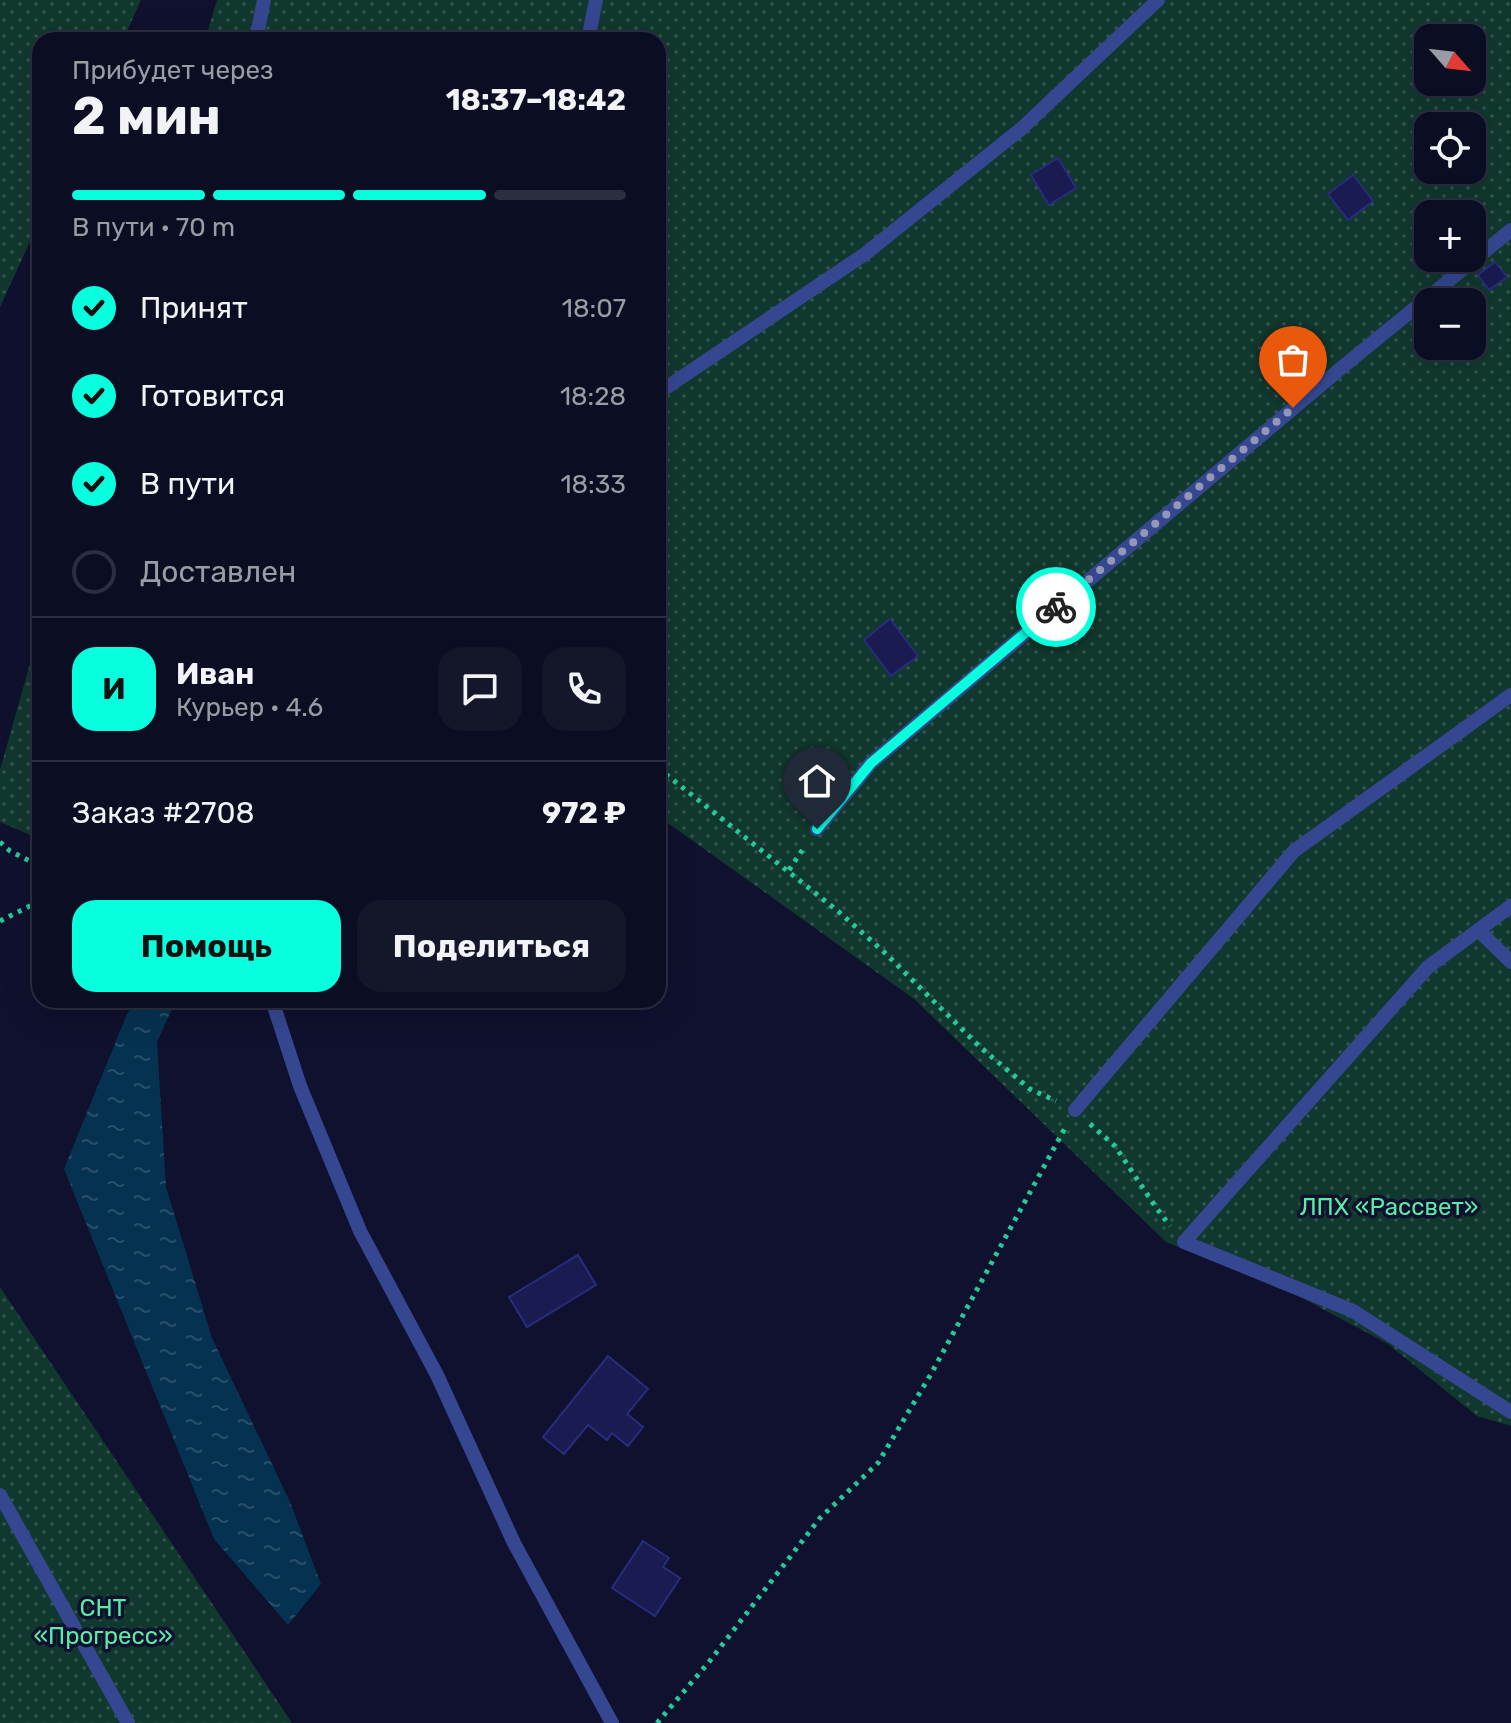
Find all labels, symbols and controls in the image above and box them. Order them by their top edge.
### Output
north arrow [1414,24,1486,96]
map controls [1414,24,1486,360]
text: Прибудет через [72,55,273,86]
text: 18:37–18:42 [446,82,626,118]
text: 2 мин [72,85,221,147]
button: locate [1414,112,1486,184]
button: + [1414,200,1486,272]
text: В пути · 70 m [72,212,235,243]
icon: check [72,286,116,330]
button: − [1414,288,1486,360]
text: Принят [140,290,248,326]
text: 18:07 [562,293,626,324]
pin [1259,326,1327,408]
icon: bag [1271,338,1315,382]
icon: check [72,374,116,418]
text: Готовится [140,378,285,414]
text: 18:28 [560,381,626,412]
icon: check [72,462,116,506]
text: В пути [140,466,235,502]
text: 18:33 [560,469,626,500]
text: Доставлен [140,554,296,590]
courier [1016,567,1096,647]
icon: bike [1034,585,1078,629]
button: chat [438,647,522,731]
button: phone [542,647,626,731]
text: Иван [176,656,254,692]
text: И [102,671,126,707]
text: Курьер · 4.6 [176,692,323,723]
pin [783,747,851,829]
icon: home [795,759,839,803]
text: Заказ #2708 [72,795,255,831]
text: 972 ₽ [542,795,626,831]
button: Помощь [72,900,341,992]
button: Поделиться [357,900,626,992]
park label: ЛПХ «Рассвет» [1300,1193,1478,1221]
park label: СНТ «Прогресс» [34,1594,172,1650]

